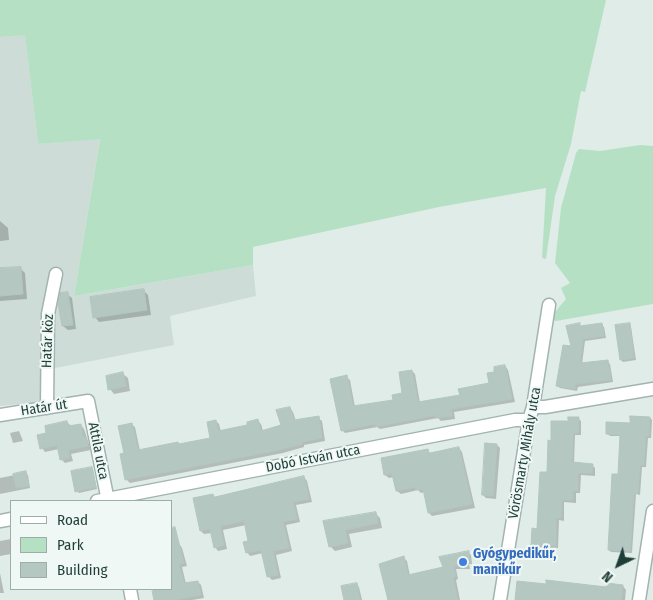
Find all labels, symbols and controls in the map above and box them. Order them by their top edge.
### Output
street label: Határ köz [39,314,57,368]
street label: Vörösmarty Mihály utca [505,386,545,520]
street label: Határ út [20,396,68,420]
street label: Attila utca [84,421,112,481]
street label: Dobó István utca [264,442,362,476]
legend [10,500,172,590]
text: Road [57,511,88,529]
text: Park [57,536,84,554]
north arrow [593,540,643,590]
place label: Gyógypedikűr, manikűr [473,546,556,578]
marker: Gyógypedikűr, manikűr [457,556,469,568]
text: Building [57,561,108,579]
text: N [599,567,616,586]

